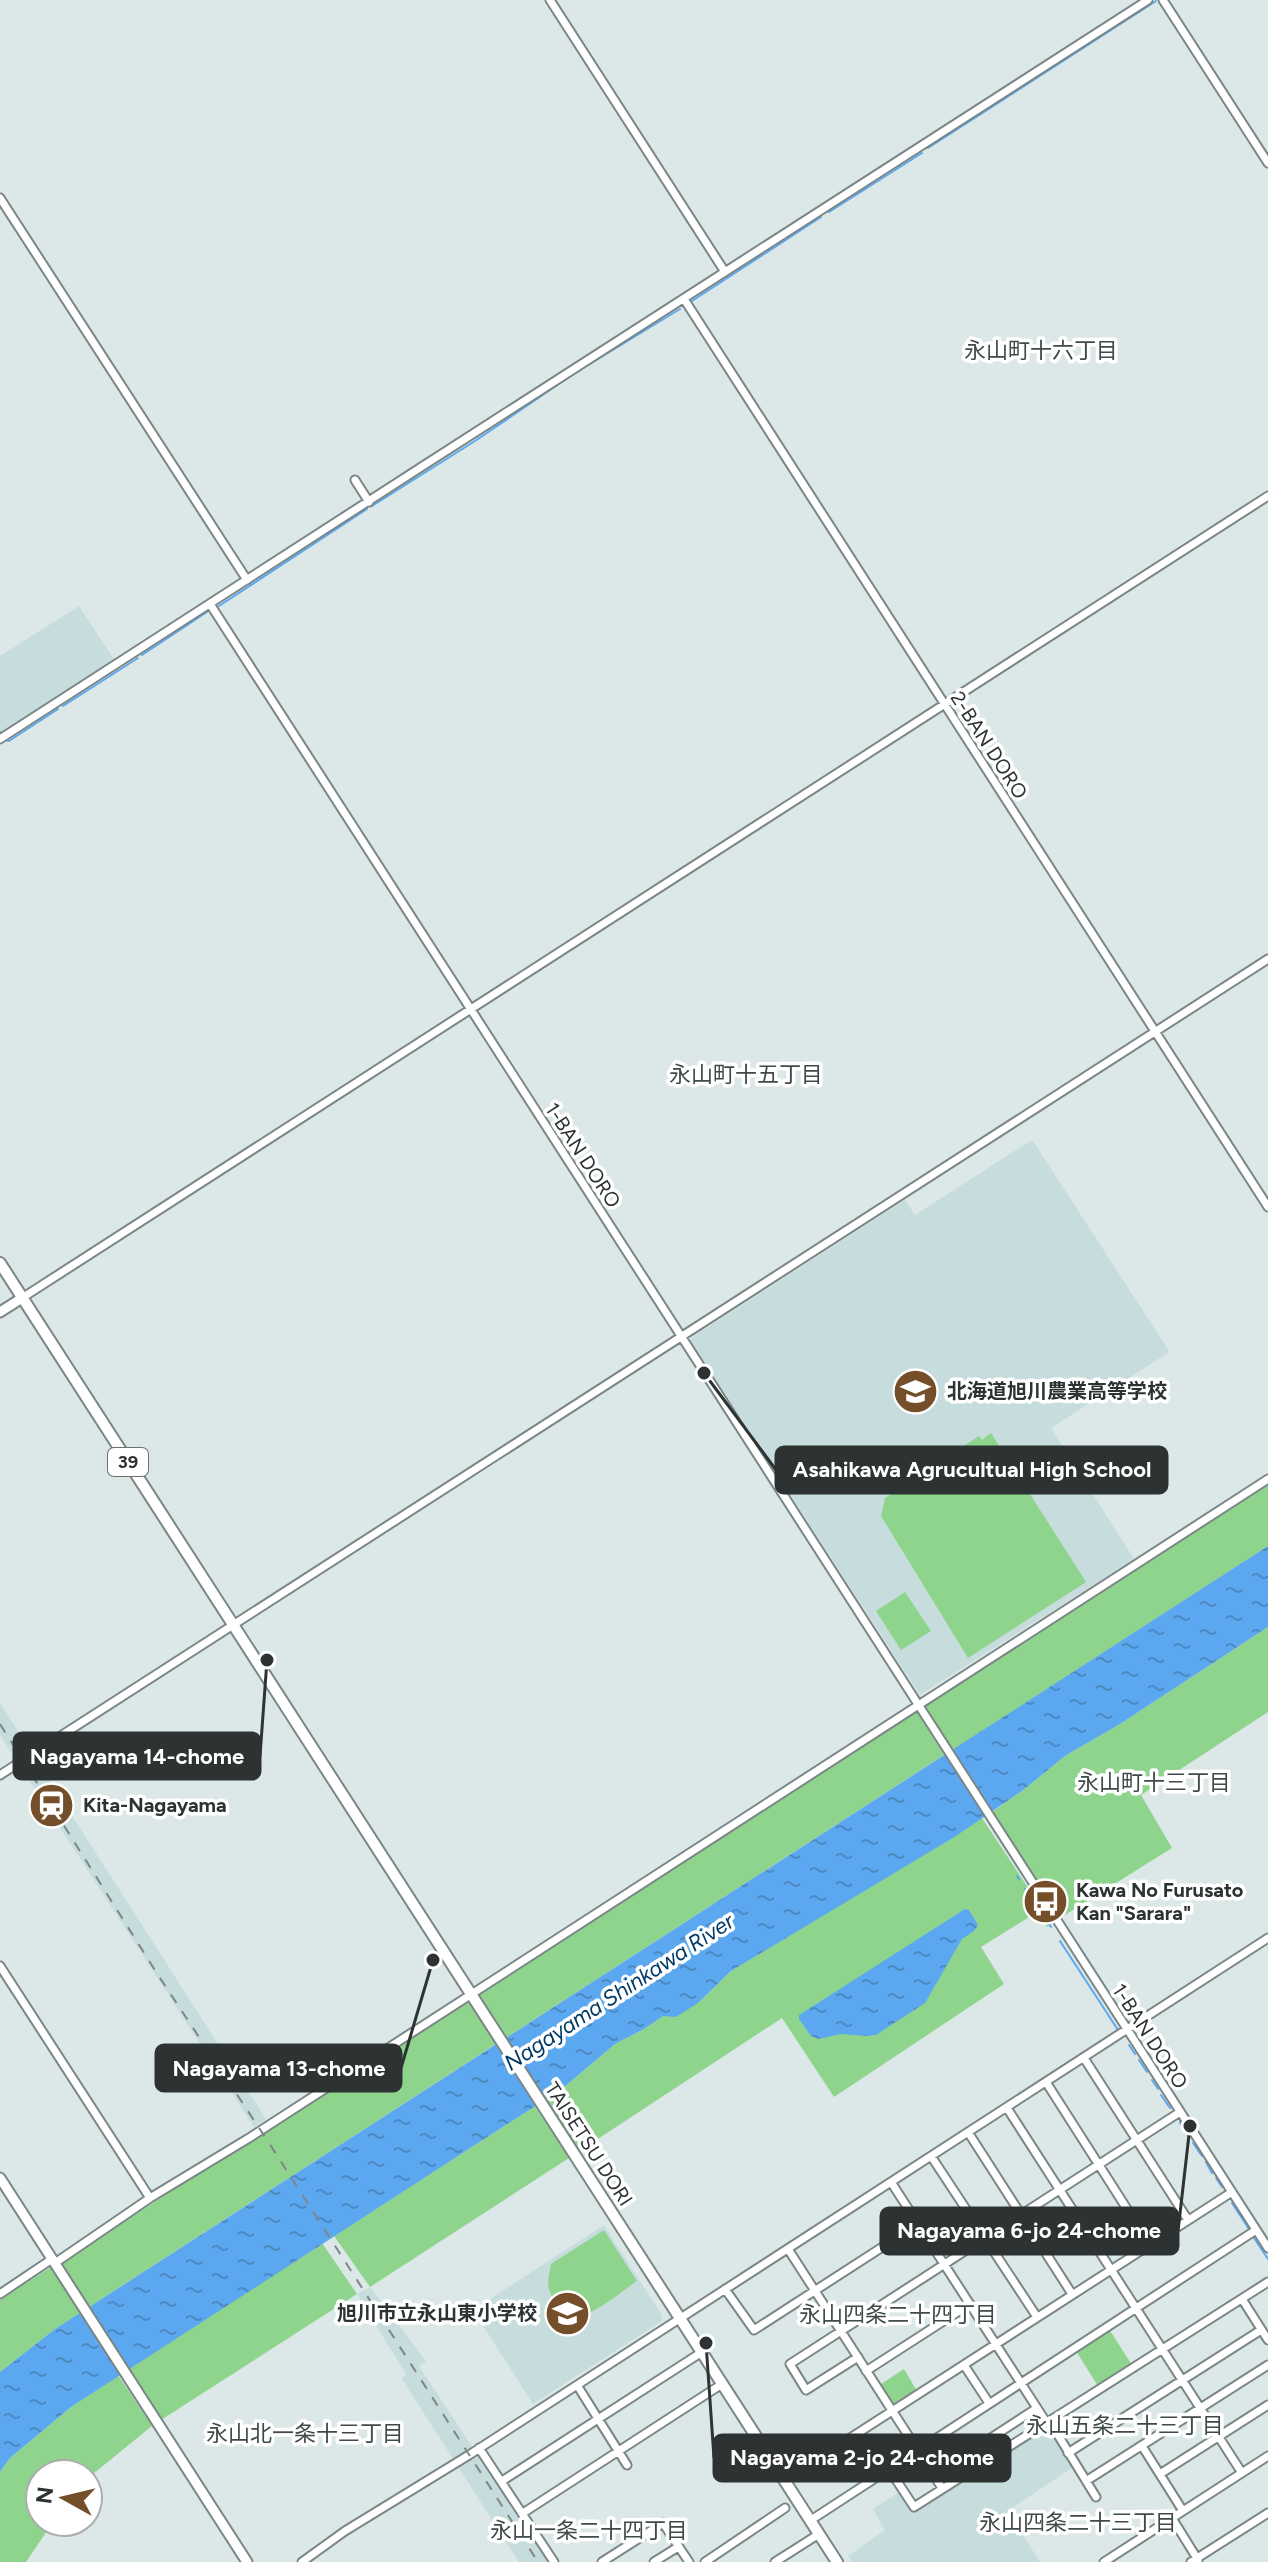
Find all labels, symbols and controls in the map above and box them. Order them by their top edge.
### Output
district label: 永山町十六丁目 [964,337,1118,364]
street label: 2-BAN DORO [945,687,1033,803]
district label: 永山町十五丁目 [669,1061,823,1088]
street label: 1-BAN DORO [540,1098,626,1212]
school or university icon: 北海道旭川農業高等学校 [892,1367,940,1415]
place label: 北海道旭川農業高等学校 [947,1379,1167,1403]
callout: Asahikawa Agrucultual High School [776,1447,1167,1493]
road number: 39 [108,1448,148,1476]
text: Asahikawa Agrucultual High School [793,1456,1151,1483]
callout: Nagayama 14-chome [14,1733,260,1779]
text: Nagayama 14-chome [30,1743,244,1770]
district label: 永山町十三丁目 [1077,1769,1231,1796]
station icon: Kita-Nagayama [28,1781,76,1829]
place label: Kita-Nagayama [83,1793,227,1817]
bus stop icon: Kawa No Furusato Kan "Sarara" [1021,1878,1069,1926]
place label: Kawa No Furusato Kan "Sarara" [1076,1878,1244,1925]
water label: Nagayama Shinkawa River [499,1907,740,2076]
street label: 1-BAN DORO [1107,1979,1193,2093]
callout: Nagayama 13-chome [156,2045,401,2091]
text: Nagayama 13-chome [173,2055,385,2082]
street label: TAISETSU DORI [540,2078,638,2210]
callout: Nagayama 6-jo 24-chome [881,2208,1178,2254]
text: Nagayama 6-jo 24-chome [897,2217,1161,2244]
school or university icon: 旭川市立永山東小学校 [544,2289,592,2337]
place label: 旭川市立永山東小学校 [337,2301,537,2325]
district label: 永山四条二十四丁目 [799,2301,997,2328]
district label: 永山五条二十三丁目 [1026,2412,1224,2439]
district label: 永山北一条十三丁目 [206,2420,404,2447]
callout: Nagayama 2-jo 24-chome [714,2435,1010,2481]
text: Nagayama 2-jo 24-chome [730,2444,994,2471]
north arrow [24,2458,104,2538]
text: N [30,2485,59,2506]
district label: 永山四条二十三丁目 [979,2509,1177,2536]
district label: 永山一条二十四丁目 [490,2517,688,2544]

